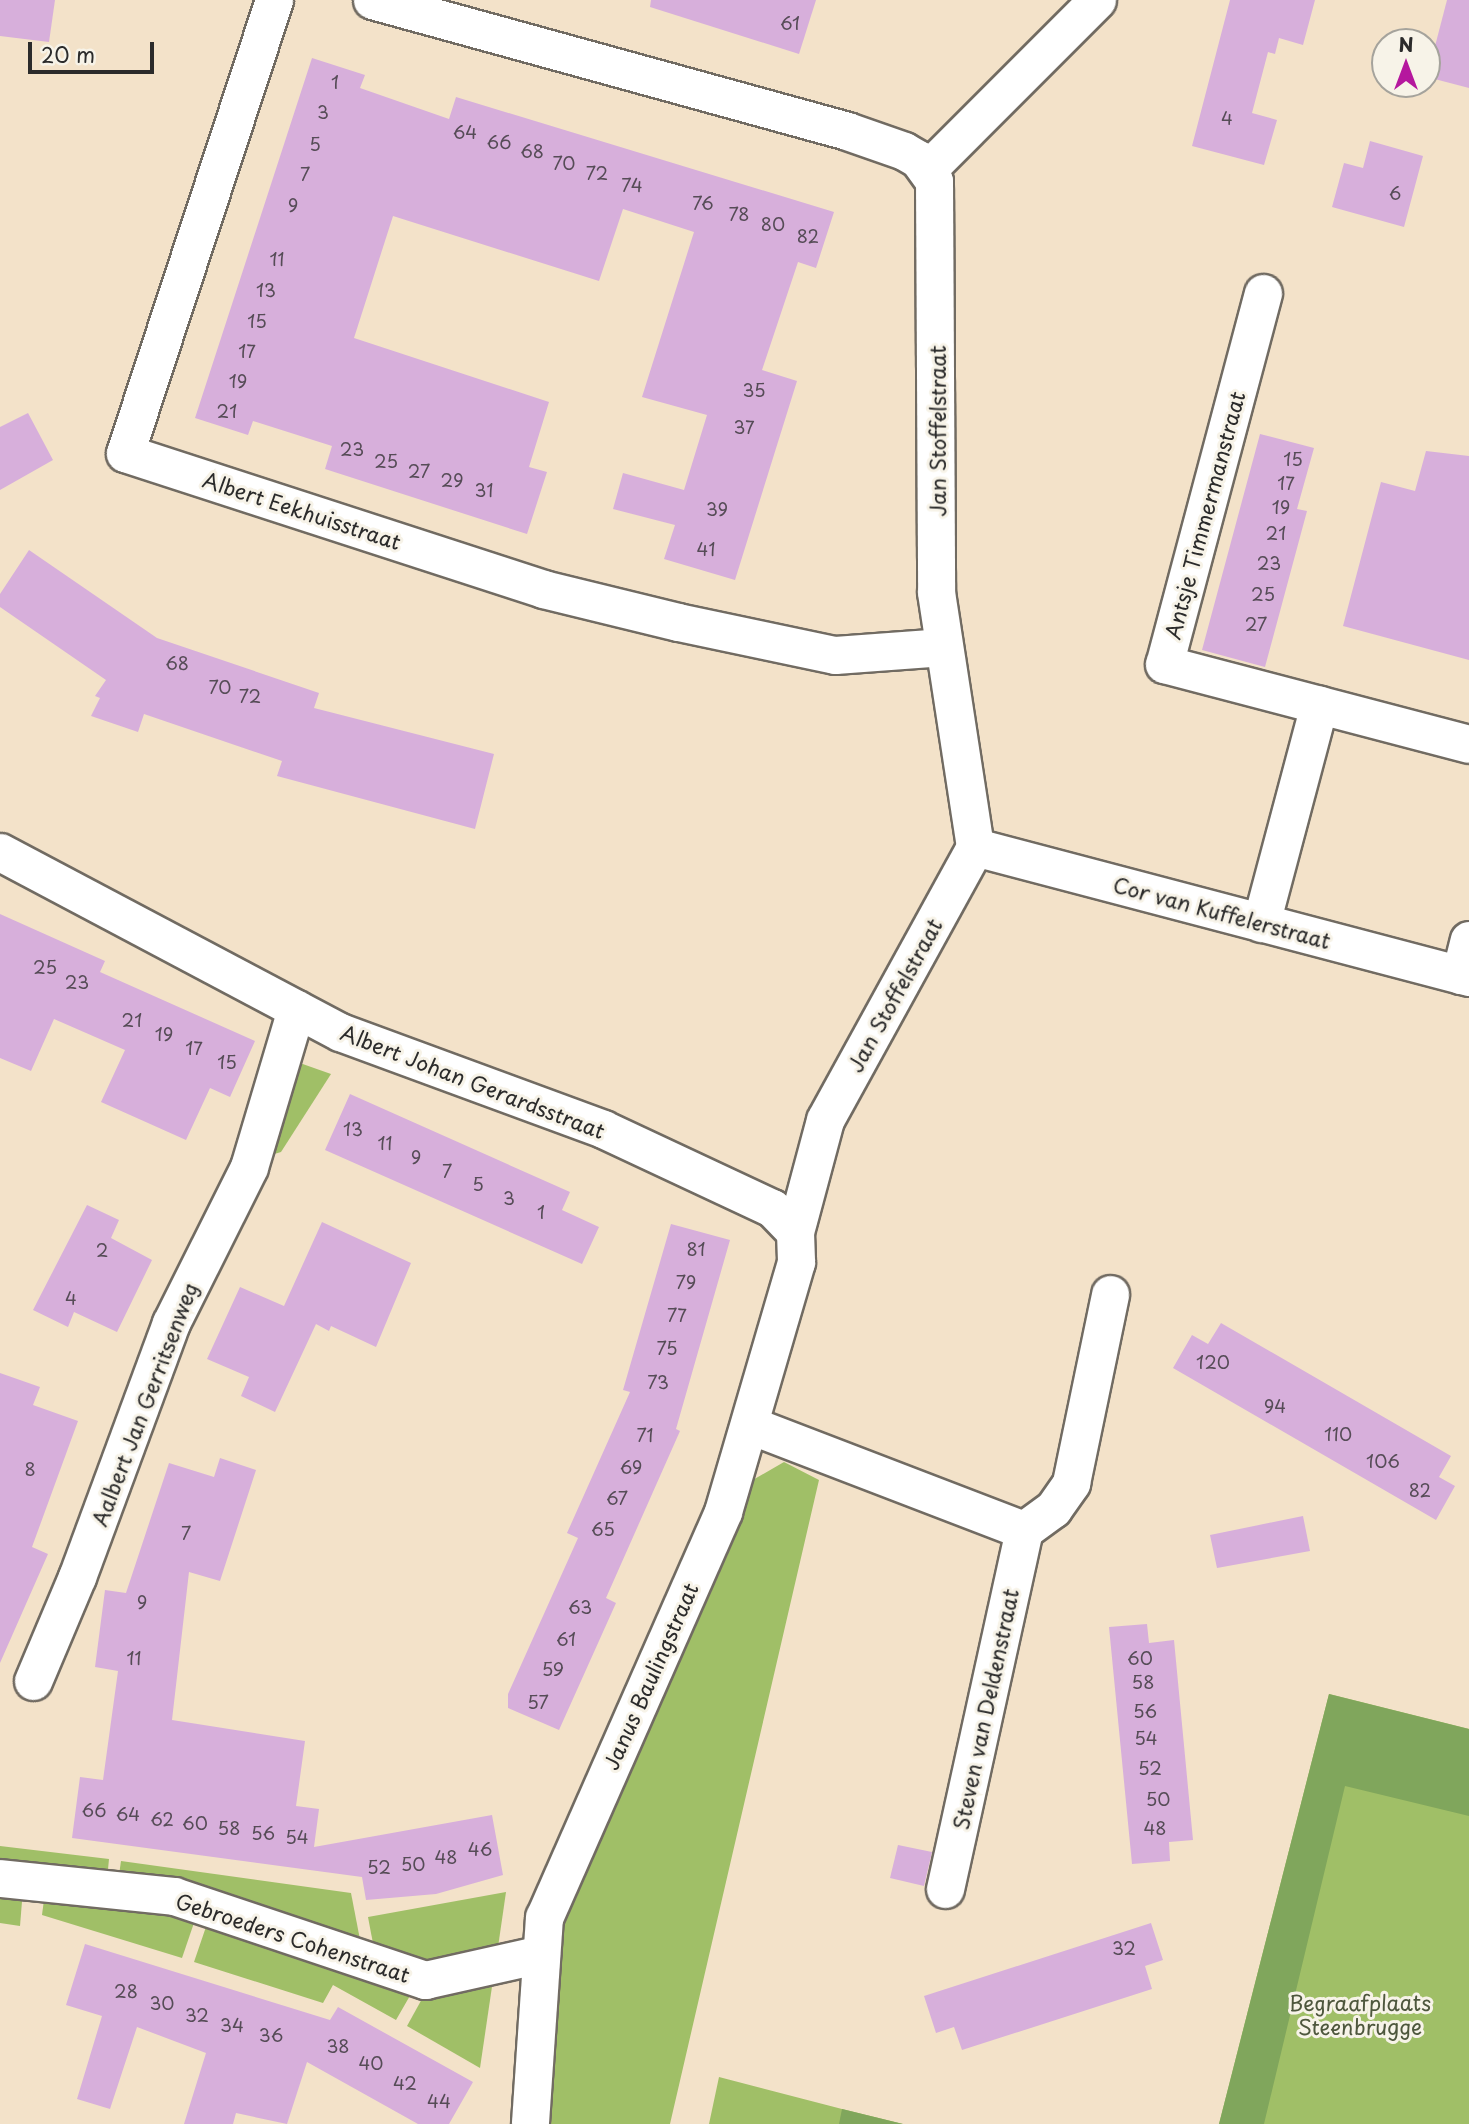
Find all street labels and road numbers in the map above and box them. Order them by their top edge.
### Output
street label: Jan Stoffelstraat [924,346,950,516]
street label: Antsje Timmermanstraat [1159,388,1249,642]
street label: Albert Eekhuisstraat [199,466,405,554]
street label: Cor van Kuffelerstraat [1110,871,1334,953]
street label: Jan Stoffelstraat [842,914,946,1076]
street label: Albert Johan Gerardsstraat [336,1018,610,1144]
street label: Aalbert Jan Gerritsenweg [86,1279,202,1529]
street label: Janus Baulingstraat [597,1579,703,1773]
street label: Steven van Deldenstraat [947,1587,1023,1831]
street label: Gebroeders Cohenstraat [173,1887,413,1987]

